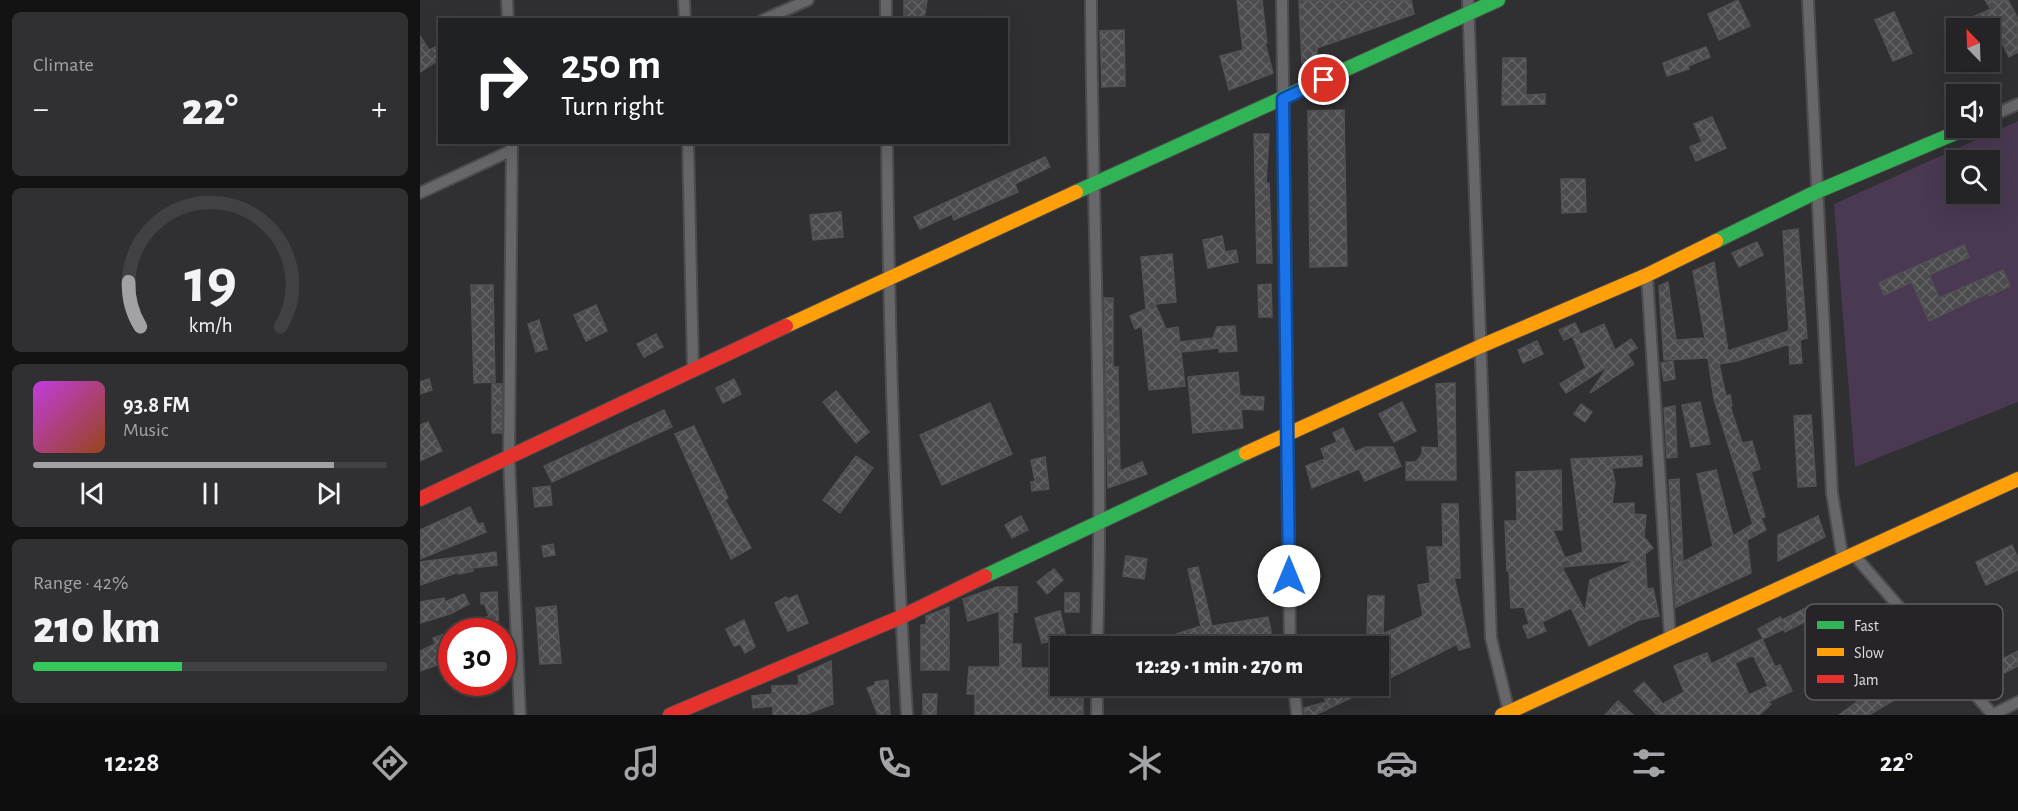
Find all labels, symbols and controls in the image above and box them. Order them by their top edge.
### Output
north arrow [1946,18,2000,72]
map controls [1946,18,2000,204]
icon: right [462,42,540,120]
text: 250 m [561,44,661,86]
pin [1298,54,1349,105]
text: Climate [33,55,94,75]
icon: arrive [1307,63,1340,96]
button: sound [1946,84,2000,138]
text: 22° [182,88,238,133]
text: − [33,93,49,126]
text: + [371,93,387,126]
text: Turn right [561,93,664,120]
button: search [1946,150,2000,204]
text: 19 [184,251,236,313]
text: km/h [188,315,232,336]
text: 93.8 FM [123,394,190,416]
text: Music [123,420,169,440]
icon: previous [76,477,109,510]
icon: pause [194,477,227,510]
icon: next [312,477,345,510]
position arrow [1257,544,1321,608]
text: Range · 42% [33,573,128,593]
legend [1805,604,2003,700]
text: 210 km [33,606,161,651]
speed limit sign: 30 [438,618,516,696]
text: Fast [1854,618,1879,634]
text: Slow [1854,645,1884,661]
text: 12:29 · 1 min · 270 m [1136,655,1303,677]
text: Jam [1854,672,1879,688]
icon: directions [369,742,411,784]
icon: music [621,742,663,784]
icon: phone [873,742,915,784]
icon: climate [1124,742,1166,784]
icon: car [1376,742,1418,784]
icon: filters [1628,742,1670,784]
text: 12:28 [105,749,160,776]
text: 22° [1880,749,1913,776]

